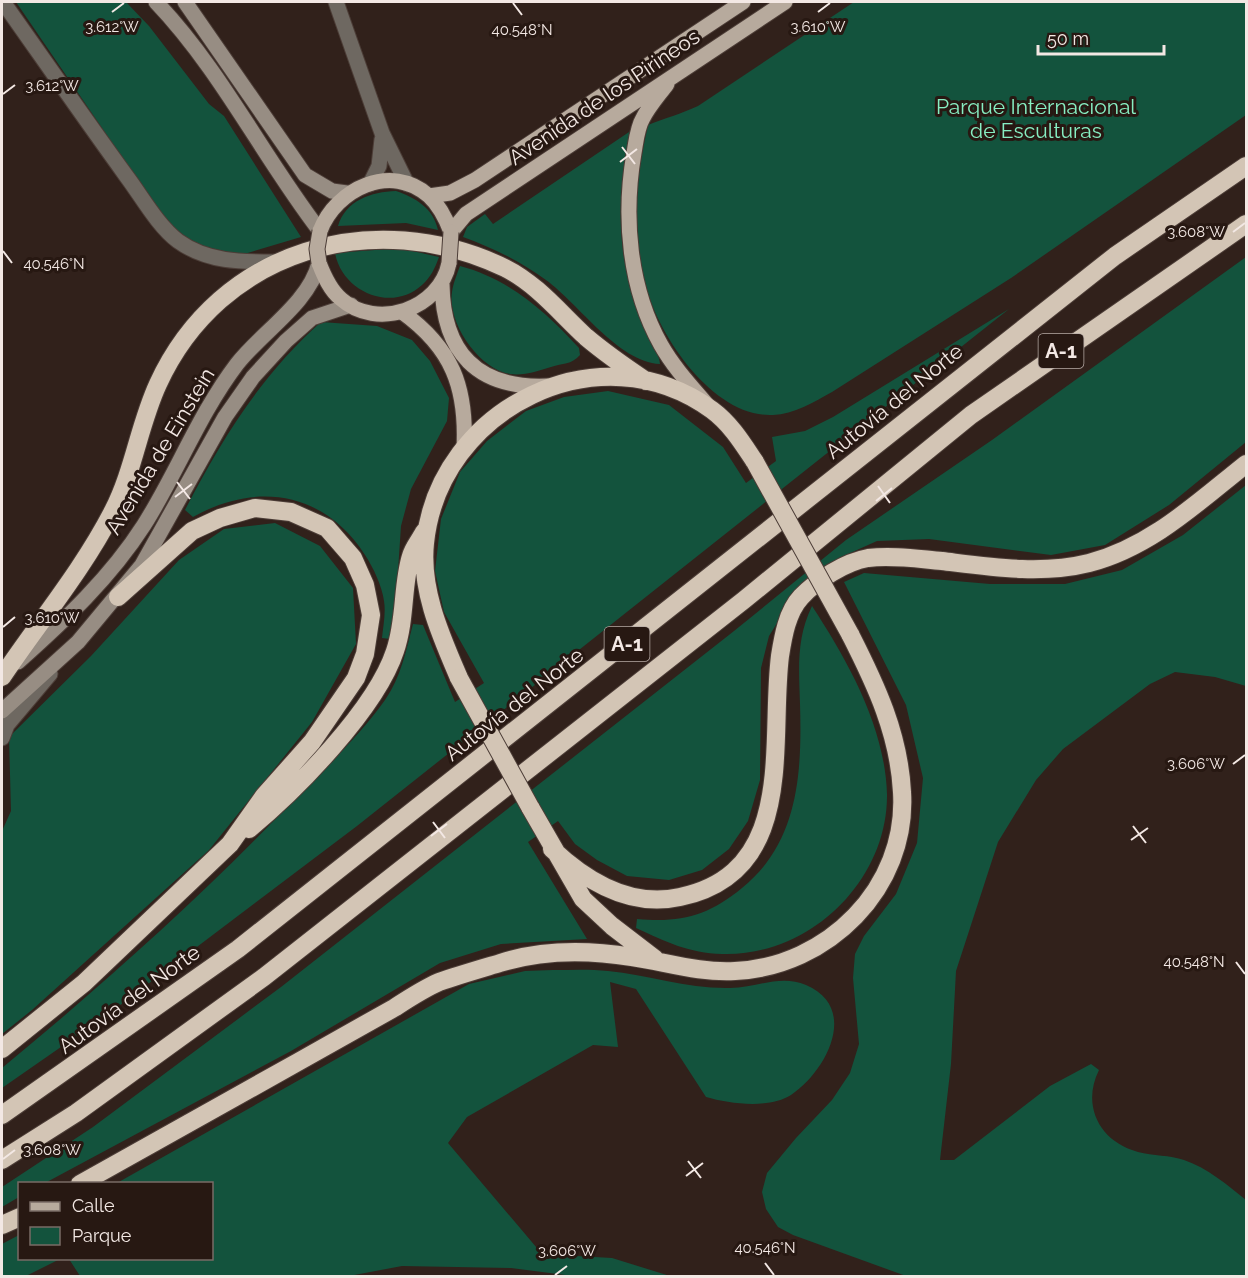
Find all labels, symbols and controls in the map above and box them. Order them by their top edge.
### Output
text: 3.612°W [85,18,139,36]
text: 3.610°W [791,18,846,36]
scale bar [1038,18,1164,56]
text: 40.548°N [491,21,553,39]
street label: Avenida de los Pirineos [504,24,704,170]
text: 50 m [1047,28,1089,49]
text: 3.612°W [25,77,79,95]
park label: Parque Internacional de Esculturas [936,94,1136,143]
text: 3.608°W [1167,223,1225,241]
text: 40.546°N [23,255,85,273]
road number: A-1 [1038,334,1084,368]
street label: Autovía del Norte [821,338,967,464]
street label: Avenida de Einstein [100,363,220,539]
text: 3.610°W [25,609,80,627]
road number: A-1 [604,627,650,661]
street label: Autovía del Norte [440,642,588,766]
text: 3.606°W [1167,755,1225,773]
street label: Autovía del Norte [53,939,205,1059]
text: 40.548°N [1163,953,1225,971]
text: 3.608°W [23,1141,81,1159]
legend [18,1182,213,1260]
text: Calle [72,1195,115,1216]
text: Parque [72,1225,132,1246]
text: 40.546°N [734,1239,796,1257]
text: 3.606°W [538,1242,596,1260]

